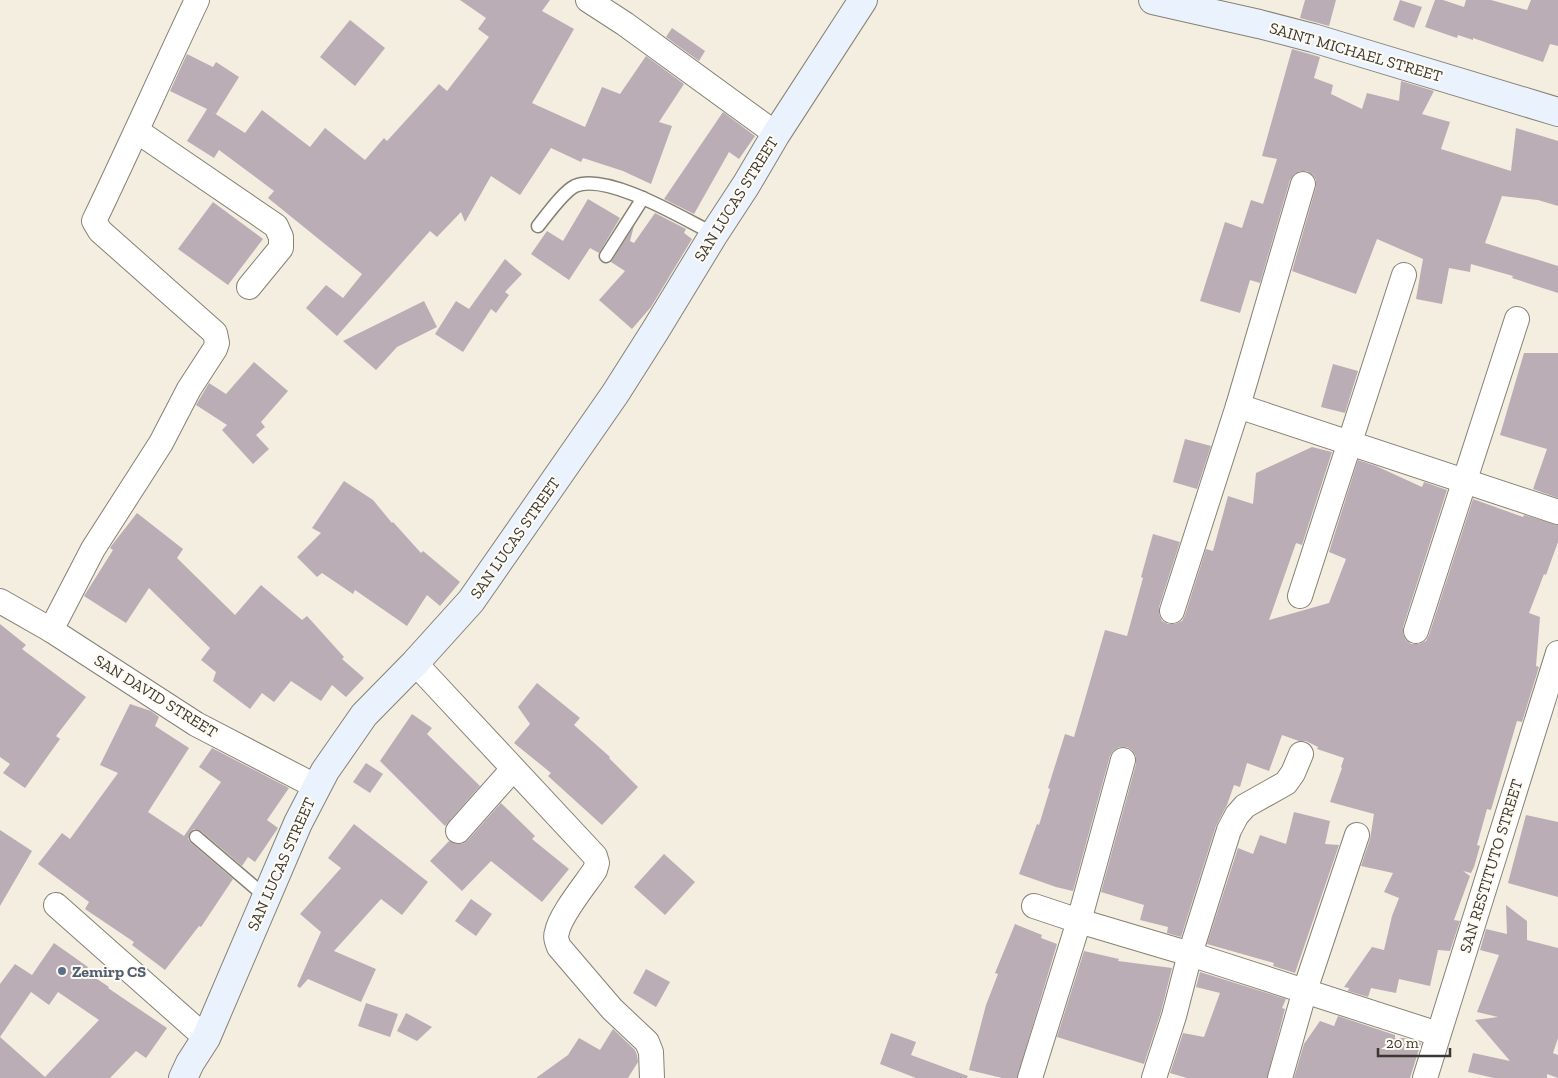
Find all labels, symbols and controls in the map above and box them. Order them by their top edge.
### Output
street label: SAINT MICHAEL STREET [1267,18,1445,86]
street label: SAN LUCAS STREET [690,133,782,265]
street label: SAN LUCAS STREET [466,474,564,602]
street label: SAN DAVID STREET [91,650,221,742]
street label: SAN RESTITUTO STREET [1456,777,1526,955]
street label: SAN LUCAS STREET [243,794,319,934]
place label: Zemirp CS [72,962,146,981]
marker: Zemirp CS [56,965,68,977]
scale bar [1378,1026,1450,1058]
text: 20 m [1386,1034,1419,1052]

